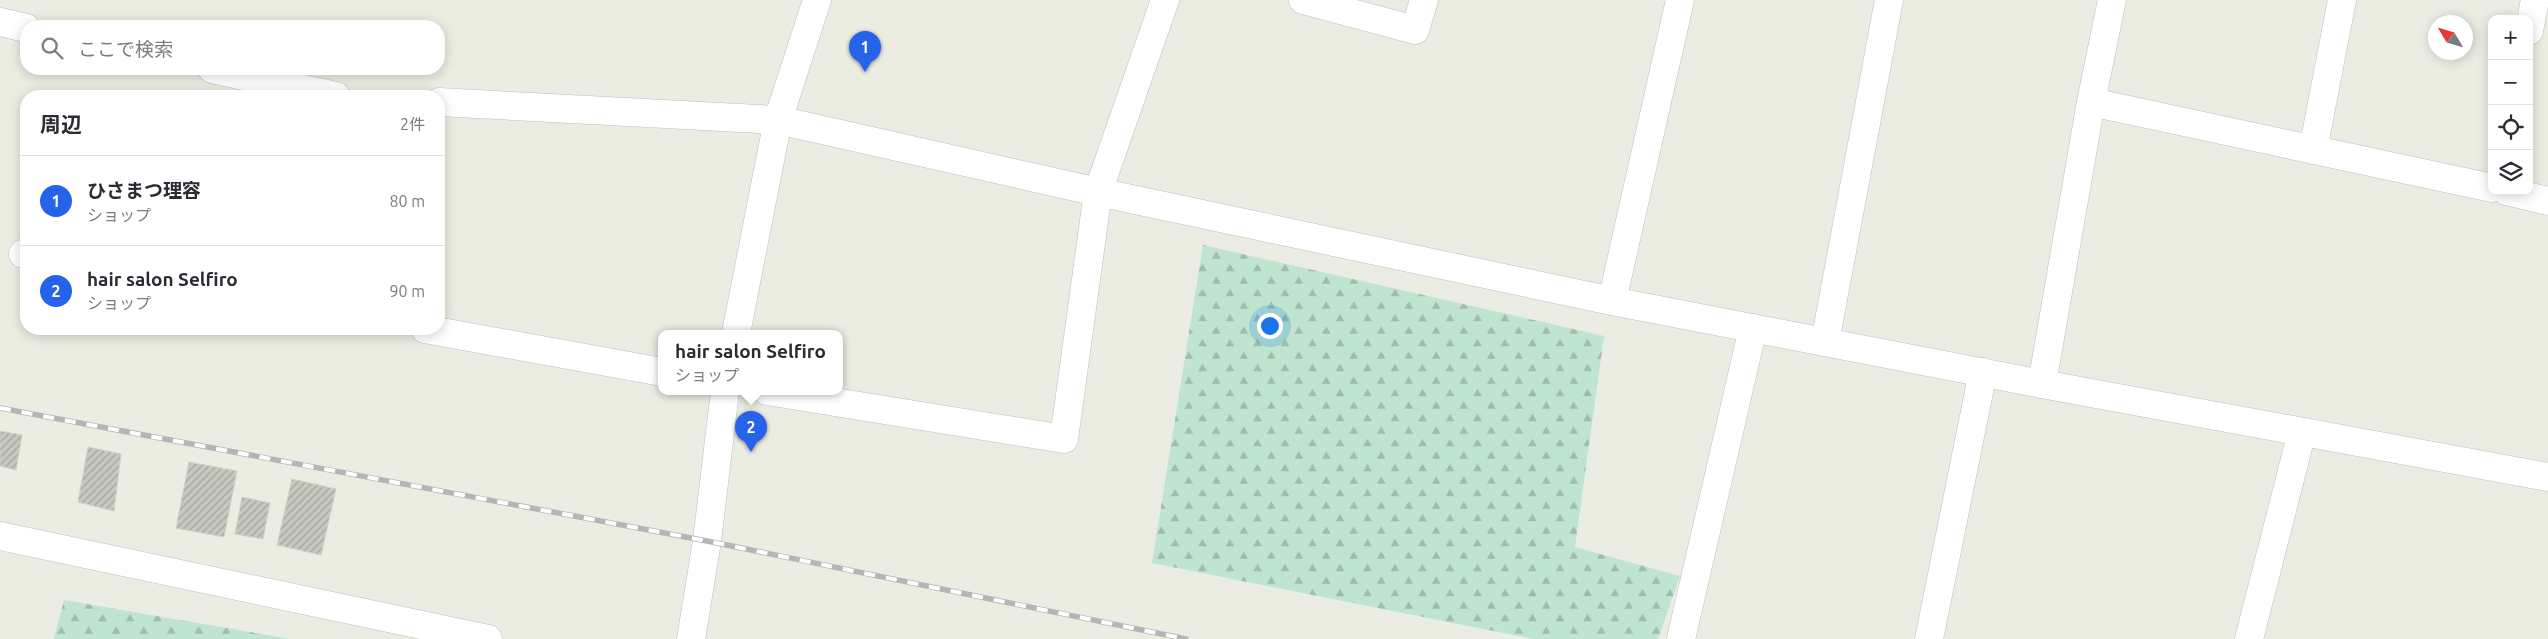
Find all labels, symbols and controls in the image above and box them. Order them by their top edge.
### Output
north arrow [2428,15,2473,60]
map controls [2488,15,2533,195]
button: + [2488,15,2533,60]
search box [20,20,445,75]
pin: 1 [849,31,881,72]
icon: search [38,34,66,62]
text: ここで検索 [78,38,173,60]
button: − [2488,60,2533,105]
button: locate [2488,105,2533,150]
text: 周辺 [40,112,82,136]
text: 2件 [400,115,425,133]
button: layers [2488,150,2533,195]
text: ひさまつ理容 [87,179,201,201]
text: 1 [51,192,61,210]
text: 80 m [389,192,425,210]
text: ショップ [87,206,151,224]
text: hair salon Selfiro [87,268,238,290]
text: 2 [51,282,61,300]
text: 90 m [389,282,425,300]
text: ショップ [87,294,151,312]
your location [1257,313,1283,339]
popup [658,330,843,395]
text: hair salon Selfiro [675,340,826,362]
text: ショップ [675,366,739,384]
pin: 2 [735,411,767,452]

